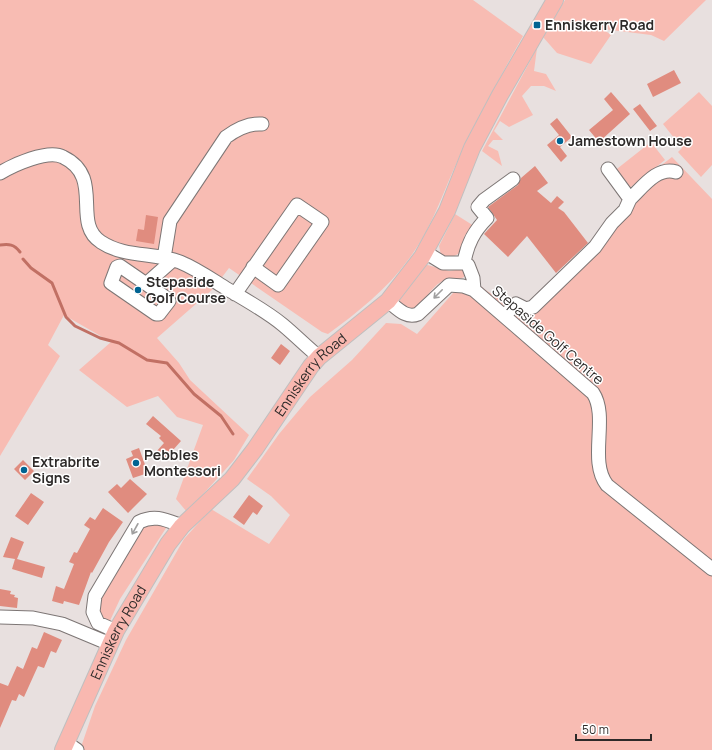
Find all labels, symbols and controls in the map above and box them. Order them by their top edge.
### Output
place label: Enniskerry Road [545,15,654,34]
marker: Enniskerry Road [532,20,542,30]
place label: Jamestown House [568,131,692,150]
marker: Jamestown House [555,136,565,146]
place label: Stepaside Golf Course [146,272,226,307]
street label: Stepaside Golf Centre [488,281,608,388]
marker: Stepaside Golf Course [133,285,143,295]
one-way arrow [433,289,443,298]
street label: Enniskerry Road [270,329,350,420]
place label: Pebbles Montessori [144,445,221,480]
place label: Extrabrite Signs [32,452,100,487]
marker: Pebbles Montessori [131,458,141,468]
marker: Extrabrite Signs [19,465,29,475]
one-way arrow [131,523,139,535]
street label: Enniskerry Road [86,582,150,682]
scale bar [576,716,651,742]
text: 50 m [582,721,609,738]

